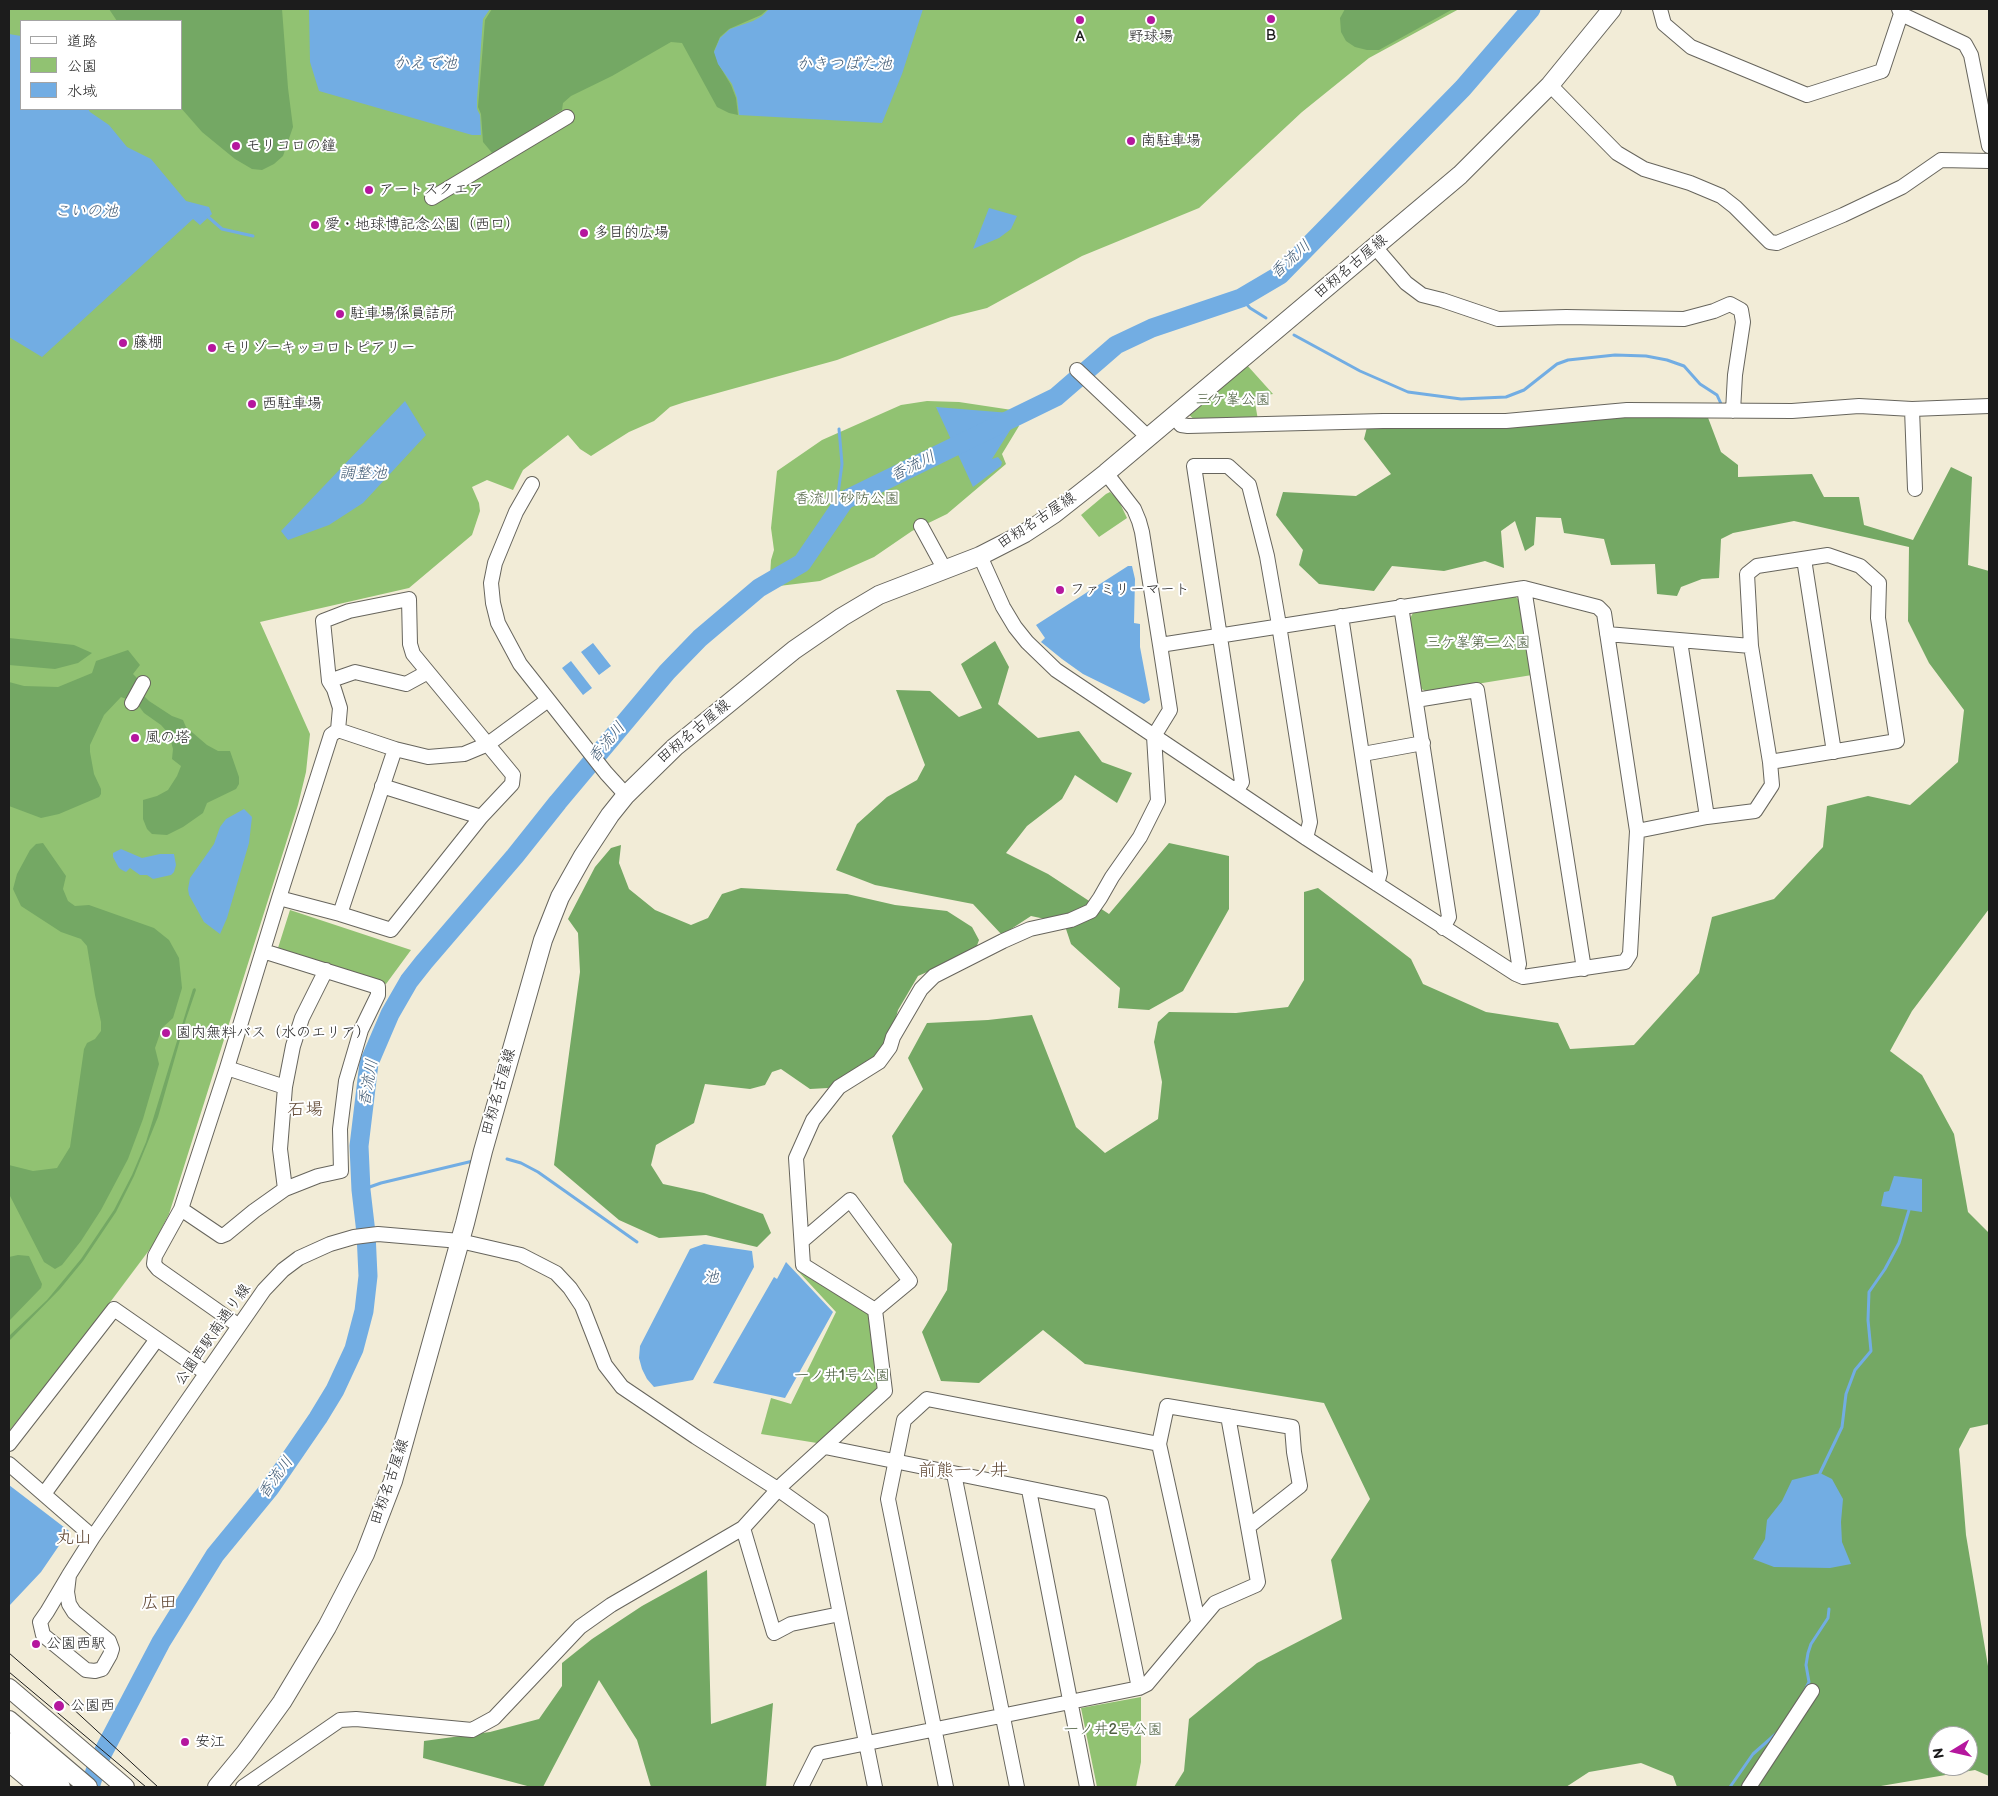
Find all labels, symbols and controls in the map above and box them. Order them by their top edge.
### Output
marker: B [1265,13,1277,25]
marker: A [1074,14,1086,26]
marker: 野球場 [1145,14,1157,26]
legend [20,20,182,110]
place label: B [1266,27,1276,45]
place label: A [1075,28,1085,46]
place label: 野球場 [1129,28,1173,46]
text: 道路 [67,32,97,51]
water label: かえで池 [393,54,457,74]
water label: かきつばた池 [796,55,892,75]
text: 公園 [67,57,97,76]
text: 水域 [67,82,97,101]
place label: 南駐車場 [1141,132,1201,150]
marker: 南駐車場 [1125,135,1137,147]
place label: モリコロの鐘 [246,137,336,155]
marker: モリコロの鐘 [230,140,242,152]
place label: アートスクエア [379,181,483,199]
marker: アートスクエア [363,184,375,196]
water label: こいの池 [54,202,118,222]
place label: 愛・地球博記念公園（西口） [325,216,520,234]
marker: 愛・地球博記念公園（西口） [309,219,321,231]
place label: 多目的広場 [594,224,669,242]
marker: 多目的広場 [578,227,590,239]
street label: 田籾名古屋線 [1311,231,1391,303]
water label: 香流川 [1267,237,1315,283]
place label: 駐車場係員詰所 [350,305,455,323]
marker: 駐車場係員詰所 [334,308,346,320]
place label: 藤棚 [133,334,163,352]
marker: 藤棚 [117,337,129,349]
place label: モリゾーキッコロトピアリー [222,339,416,357]
marker: モリゾーキッコロトピアリー [206,342,218,354]
park label: 三ケ峯公園 [1196,391,1270,409]
place label: 西駐車場 [262,395,322,413]
marker: 西駐車場 [246,398,258,410]
water label: 香流川 [887,448,939,486]
water label: 調整池 [339,464,387,484]
street label: 田籾名古屋線 [994,489,1080,553]
park label: 香流川砂防公園 [795,490,899,508]
place label: ファミリーマート [1070,581,1190,599]
marker: ファミリーマート [1054,584,1066,596]
park label: 三ケ峯第二公園 [1426,634,1530,652]
street label: 田籾名古屋線 [654,696,734,768]
water label: 香流川 [584,718,630,768]
place label: 風の塔 [145,729,190,747]
marker: 風の塔 [129,732,141,744]
place label: 園内無料バス（水のエリア） [176,1024,371,1042]
marker: 園内無料バス（水のエリア） [160,1027,172,1039]
street label: 田籾名古屋線 [478,1046,520,1138]
water label: 香流川 [355,1058,383,1108]
district label: 石場 [287,1099,323,1121]
water label: 池 [703,1268,719,1288]
street label: 公園西駅南通り線 [171,1281,255,1389]
park label: 一ノ井1号公園 [794,1367,890,1385]
street label: 田籾名古屋線 [367,1437,413,1527]
water label: 香流川 [254,1453,298,1503]
district label: 前熊一ノ井 [918,1460,1008,1482]
district label: 丸山 [56,1527,92,1549]
district label: 広田 [141,1592,177,1614]
place label: 公園西駅 [46,1635,106,1653]
marker: 公園西駅 [30,1638,42,1650]
place label: 公園西 [70,1697,115,1715]
marker: 公園西 [52,1699,66,1713]
park label: 一ノ井2号公園 [1064,1721,1162,1739]
north arrow [1928,1726,1978,1776]
place label: 安江 [195,1733,225,1751]
marker: 安江 [179,1736,191,1748]
text: N [1929,1747,1948,1760]

